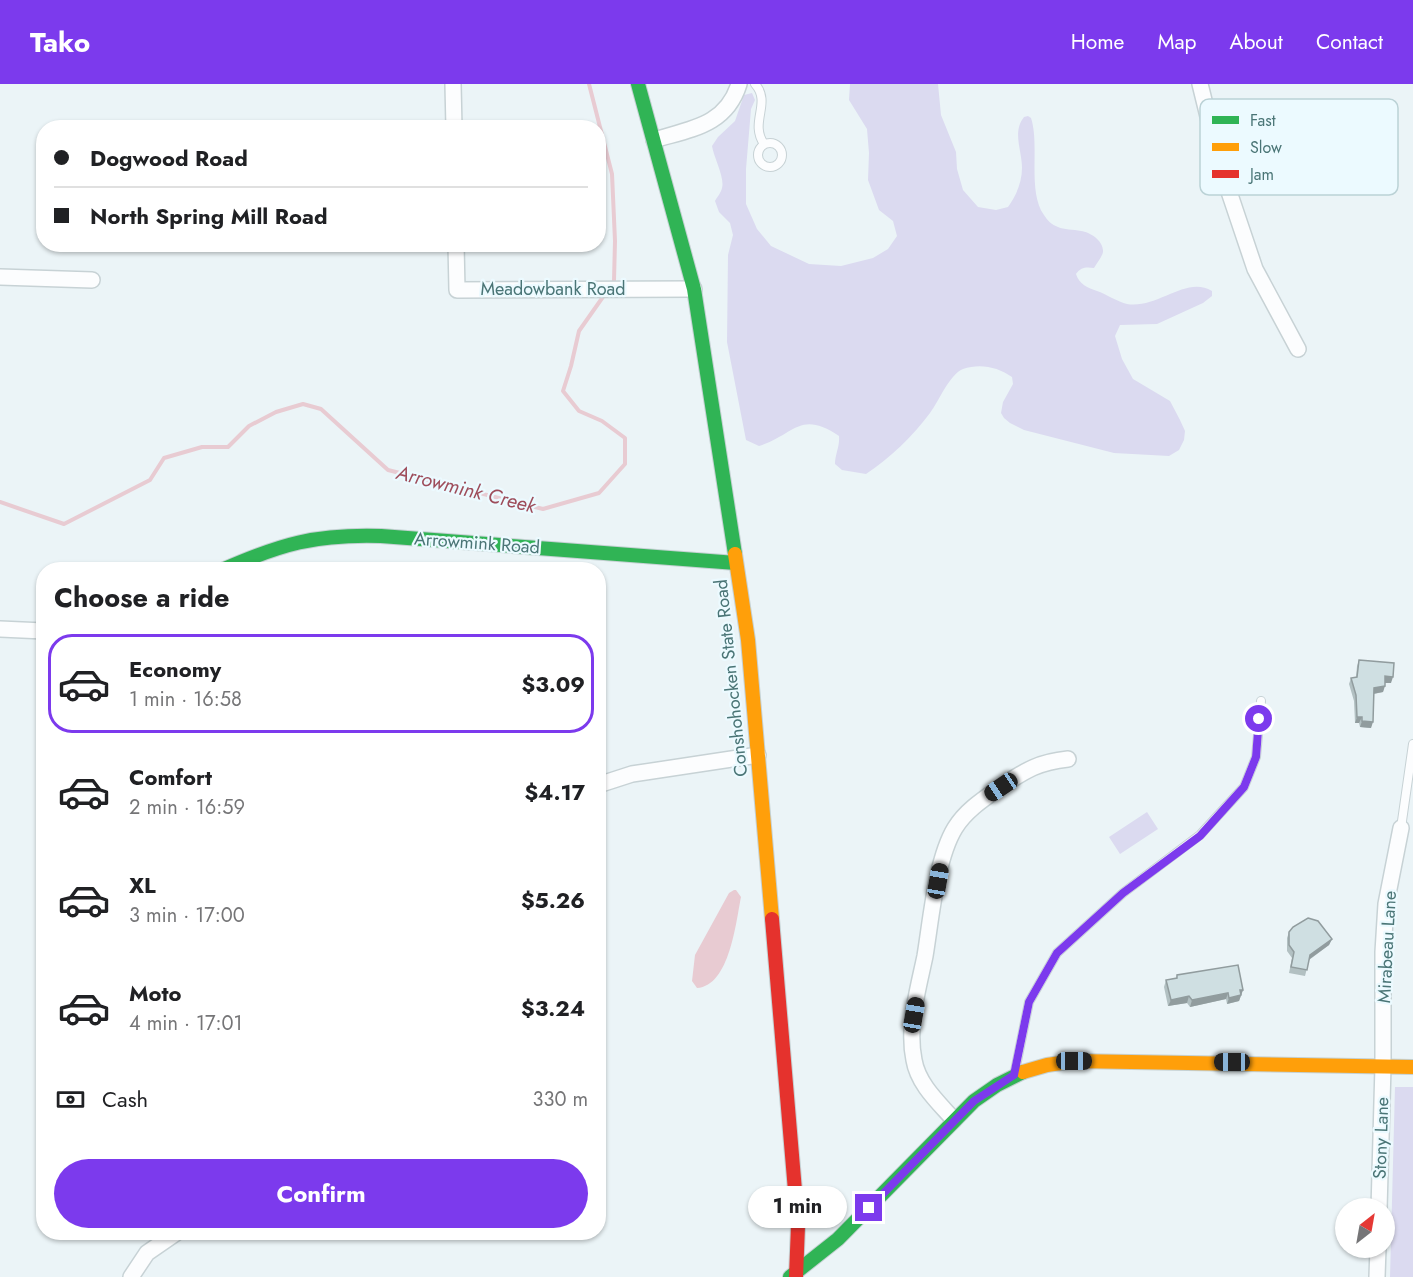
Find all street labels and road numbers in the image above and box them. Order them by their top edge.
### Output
street label: Meadowbank Road [480,276,626,302]
street label: Arrowmink Road [413,526,541,560]
street label: Conshohocken State Road [708,578,754,778]
street label: Mirabeau Lane [1371,890,1403,1004]
street label: Stony Lane [1367,1096,1395,1180]

